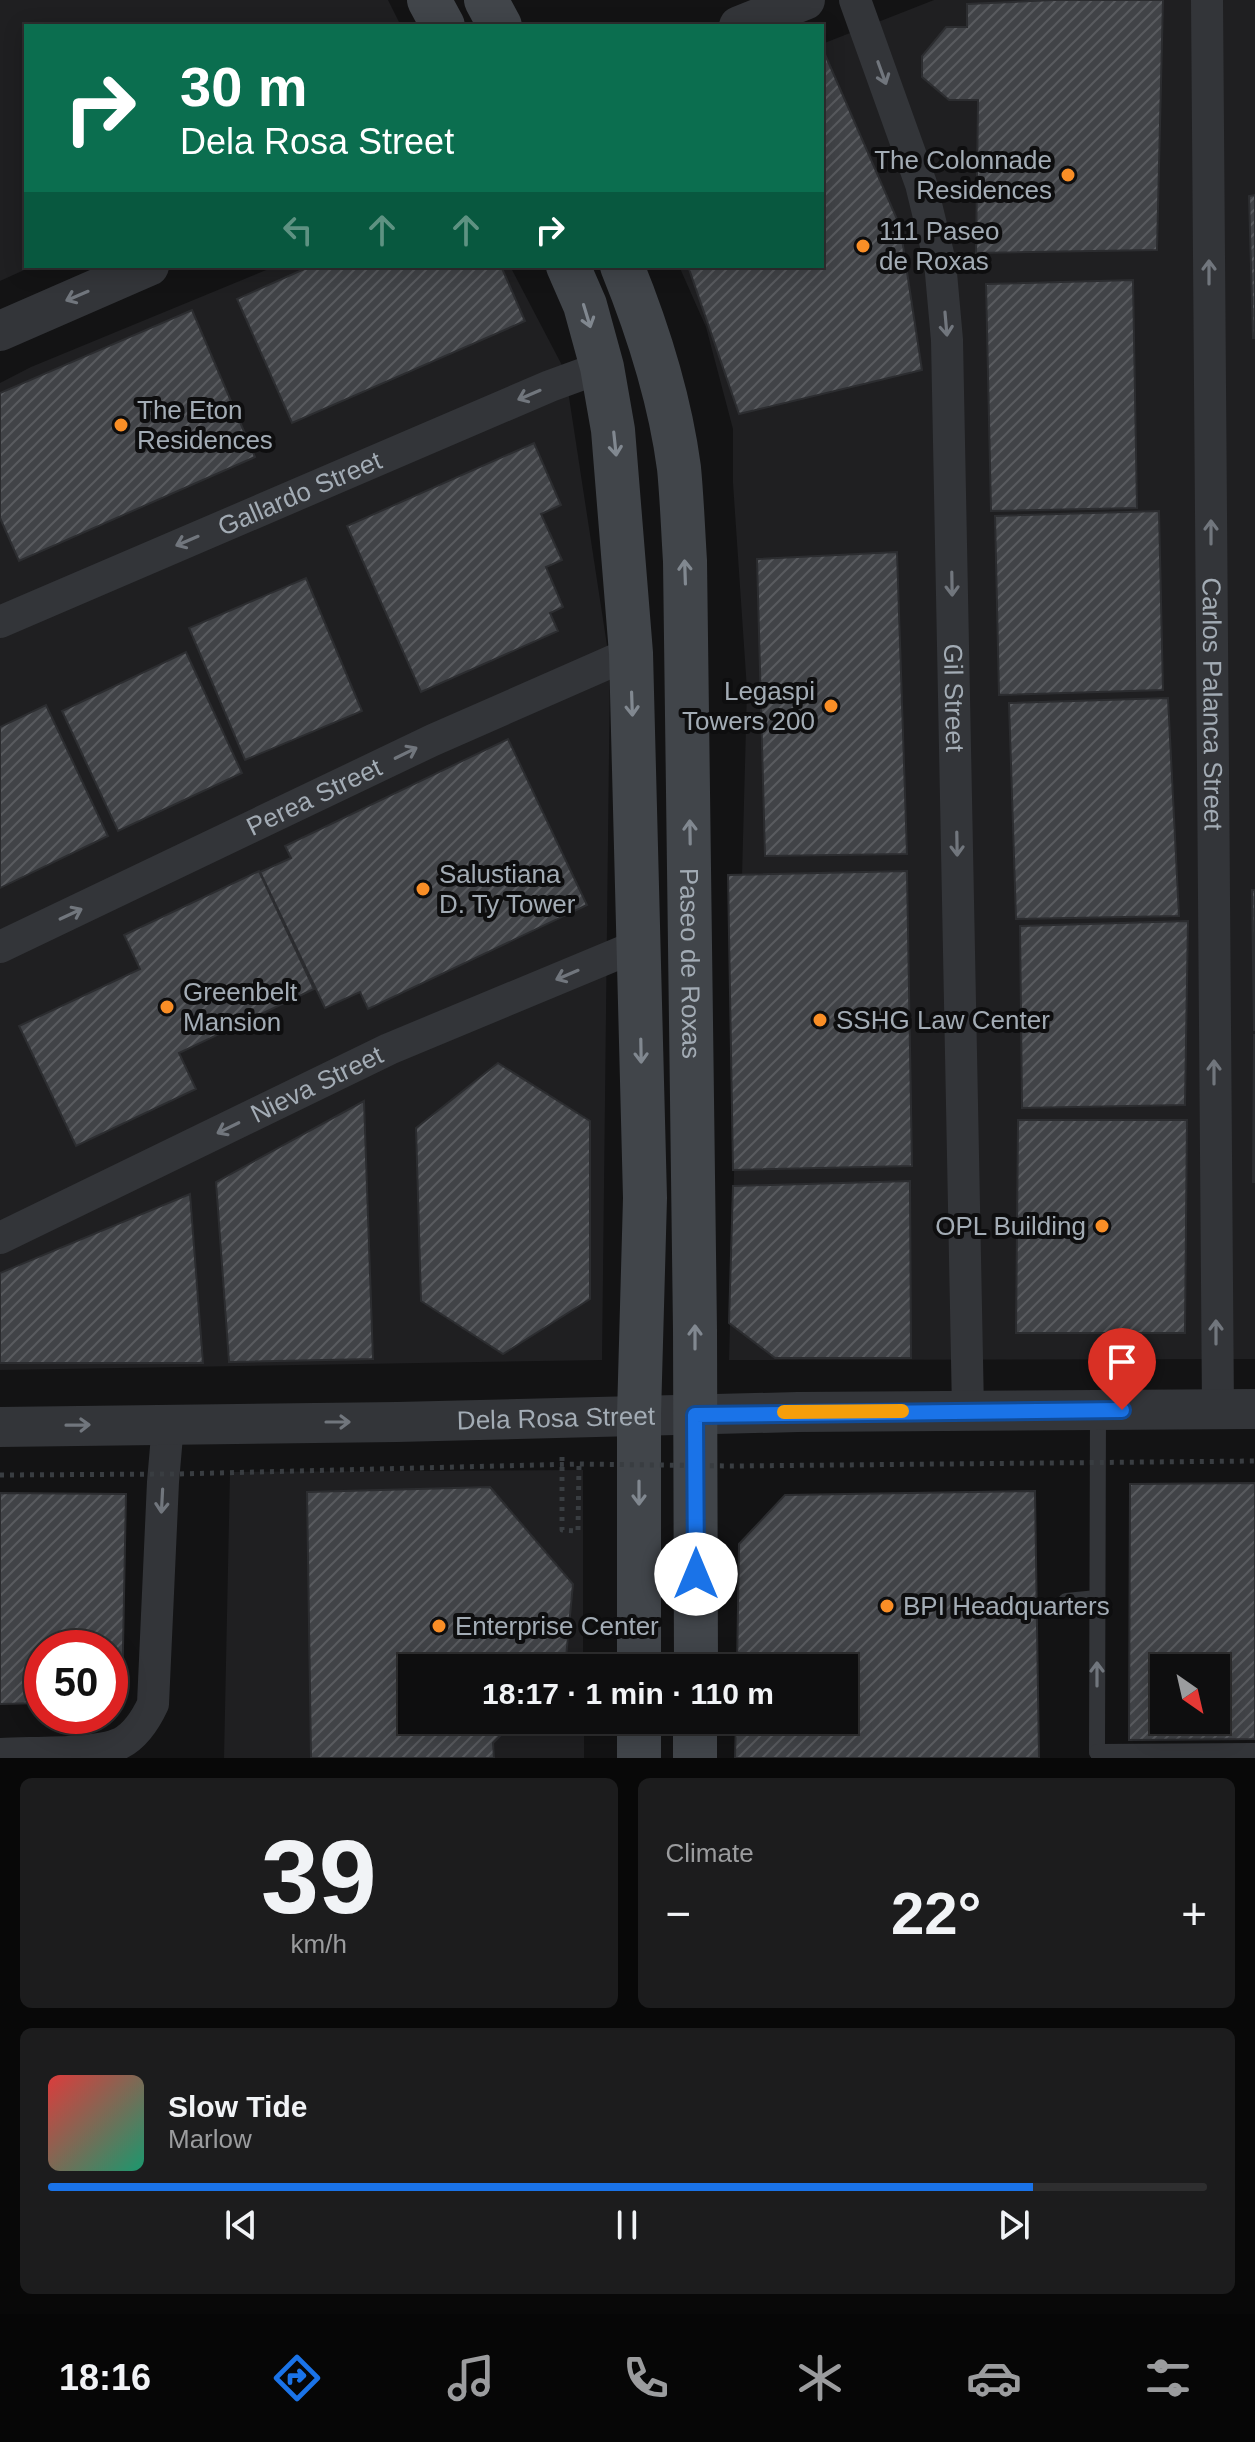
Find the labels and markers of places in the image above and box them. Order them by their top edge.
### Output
place label: The Colonnade Residences [874,145,1052,205]
marker: The Colonnade Residences [1059,166,1077,184]
place label: 111 Paseo de Roxas [879,216,999,276]
marker: 111 Paseo de Roxas [854,237,872,255]
place label: The Eton Residences [137,395,273,455]
marker: The Eton Residences [112,416,130,434]
place label: Legaspi Towers 200 [682,676,815,736]
marker: Legaspi Towers 200 [822,697,840,715]
place label: Salustiana D. Ty Tower [439,859,576,919]
marker: Salustiana D. Ty Tower [414,880,432,898]
place label: Greenbelt Mansion [183,977,298,1037]
marker: Greenbelt Mansion [158,998,176,1016]
place label: SSHG Law Center [836,1005,1050,1035]
marker: SSHG Law Center [811,1011,829,1029]
place label: OPL Building [935,1211,1086,1241]
marker: OPL Building [1093,1217,1111,1235]
pin [1088,1328,1156,1410]
place label: BPI Headquarters [903,1591,1110,1621]
marker: BPI Headquarters [878,1597,896,1615]
place label: Enterprise Center [455,1611,659,1641]
marker: Enterprise Center [430,1617,448,1635]

